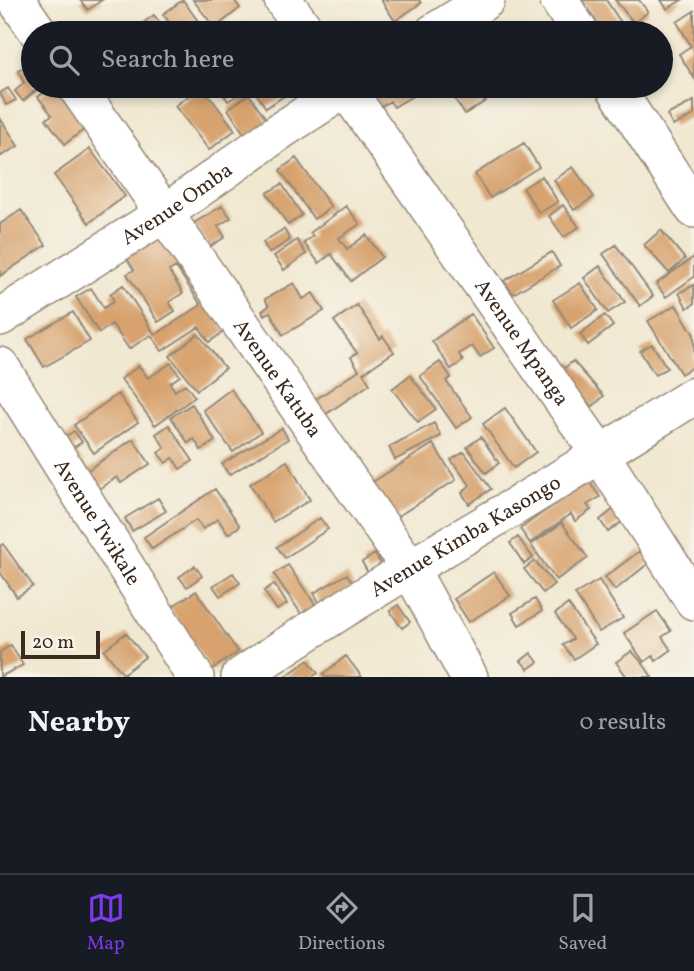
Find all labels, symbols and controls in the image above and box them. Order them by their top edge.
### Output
search box [21,21,673,98]
icon: search [45,41,83,79]
text: Search here [101,42,234,78]
street label: Avenue Omba [116,156,239,253]
street label: Avenue Mpanga [467,274,575,412]
street label: Avenue Katuba [225,314,328,444]
street label: Avenue Twikale [46,454,147,592]
street label: Avenue Kimba Kasongo [365,469,567,605]
scale bar [21,628,100,660]
text: 20 m [32,630,74,656]
text: Nearby [28,702,130,744]
text: 0 results [579,707,666,739]
tab: Map [87,889,125,957]
tab: Directions [298,889,385,957]
tab: Saved [558,889,607,957]

